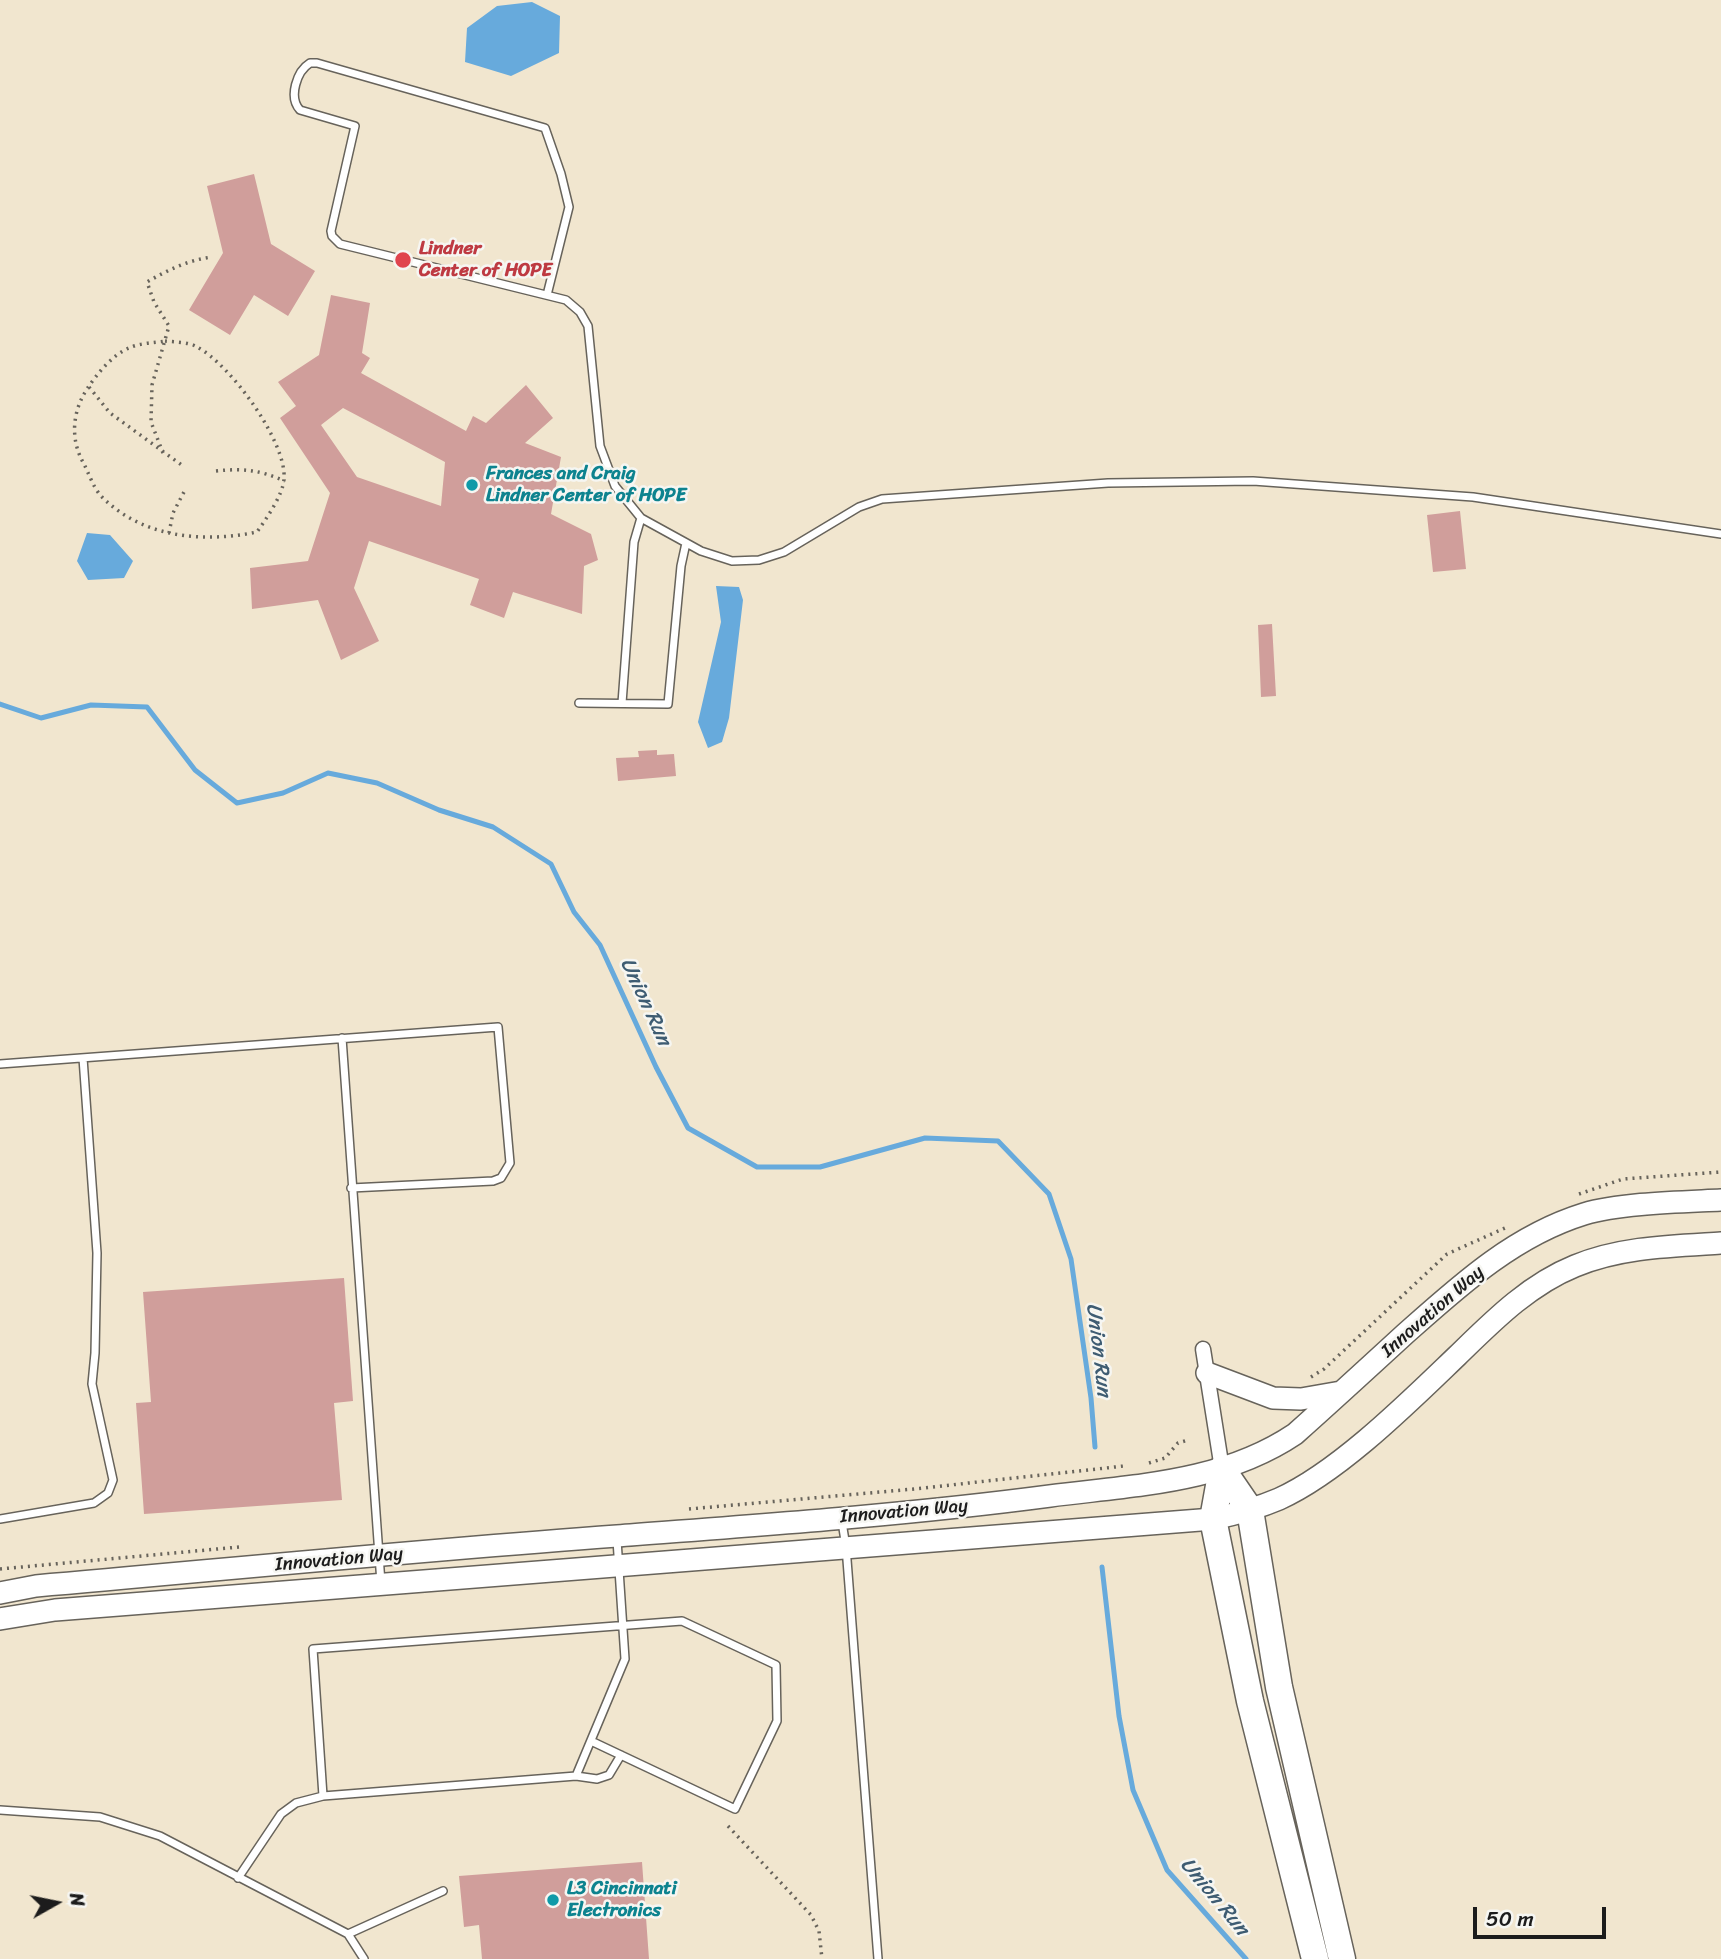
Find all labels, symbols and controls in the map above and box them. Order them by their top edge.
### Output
place label: Lindner Center of HOPE [419,238,552,282]
marker: Lindner Center of HOPE [393,250,413,270]
place label: Frances and Craig Lindner Center of HOPE [486,463,686,507]
marker: Frances and Craig Lindner Center of HOPE [464,477,480,493]
water label: Union Run [614,954,676,1050]
street label: Innovation Way [1377,1261,1489,1363]
water label: Union Run [1080,1302,1116,1398]
street label: Innovation Way [839,1495,969,1529]
street label: Innovation Way [274,1543,404,1577]
water label: Union Run [1174,1853,1254,1941]
north arrow [21,1868,91,1938]
place label: L3 Cincinnati Electronics [567,1878,677,1922]
text: N [60,1891,95,1909]
marker: L3 Cincinnati Electronics [545,1892,561,1908]
scale bar [1476,1892,1609,1936]
text: 50 m [1486,1900,1534,1938]

